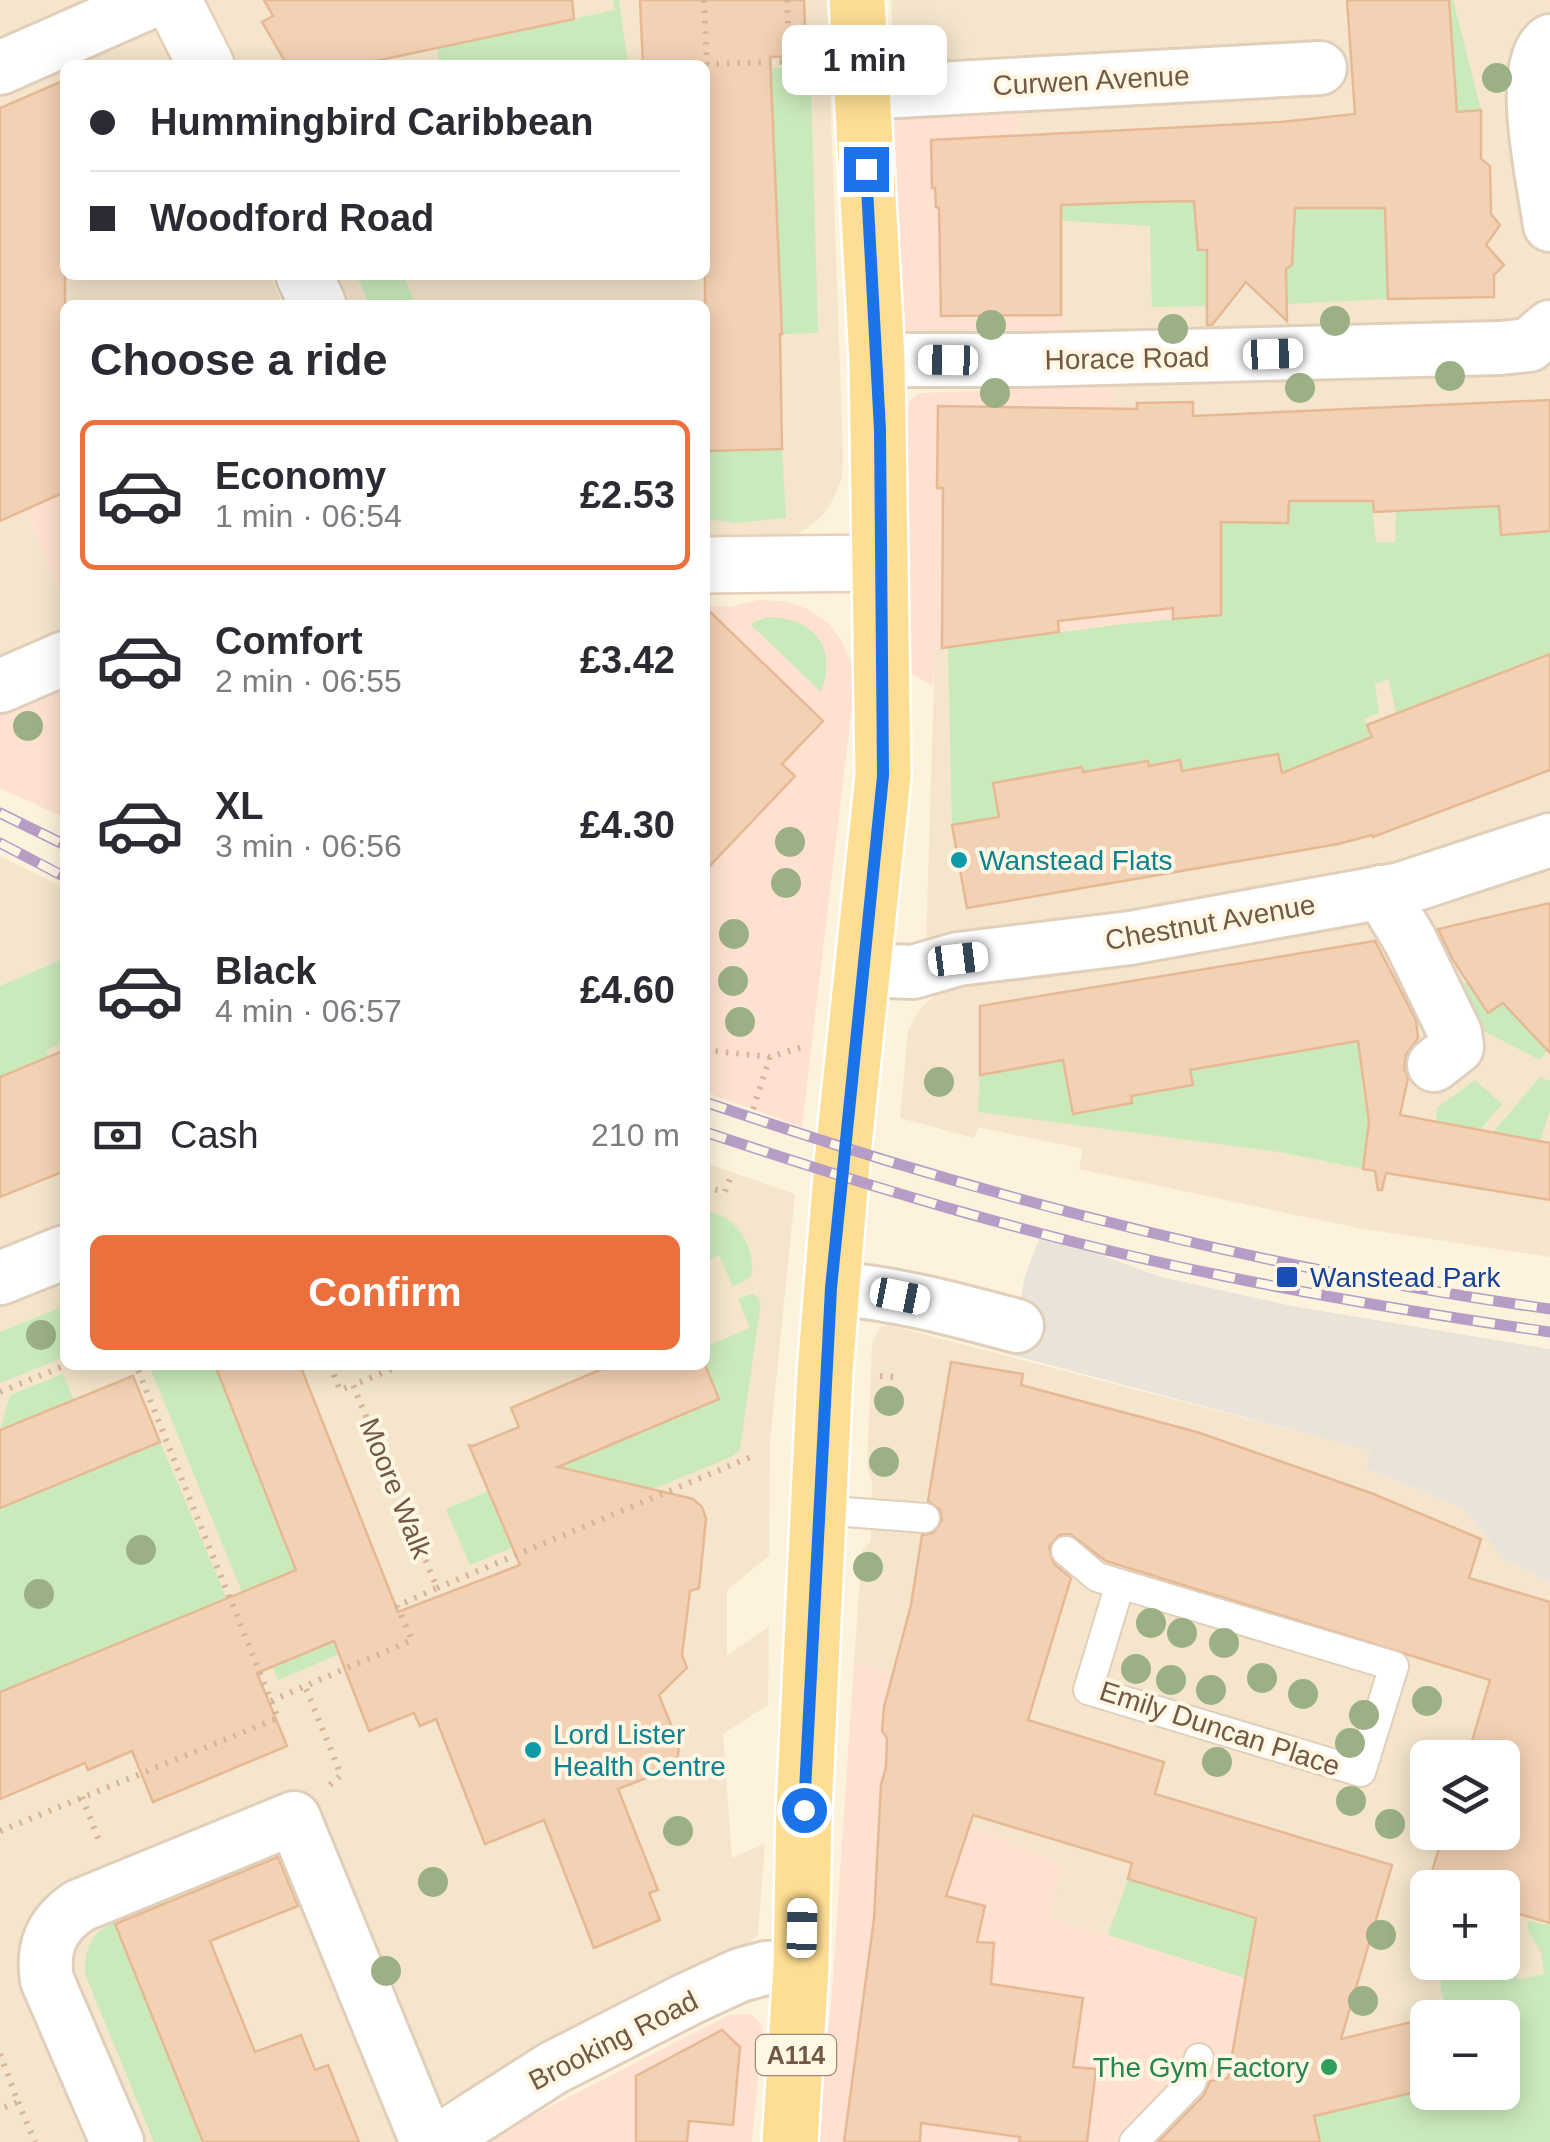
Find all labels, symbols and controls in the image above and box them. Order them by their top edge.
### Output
callout: 1 min [784,24,948,94]
text: 1 min [823,42,906,78]
street label: Curwen Avenue [992,60,1190,101]
text: Hummingbird Caribbean [150,101,593,143]
route end [844,147,889,192]
text: Woodford Road [150,197,434,239]
text: Choose a ride [90,334,388,385]
car [1242,338,1304,370]
street label: Horace Road [1044,342,1210,375]
car [918,344,978,376]
icon: car [95,450,185,540]
text: Economy [215,455,386,497]
text: £2.53 [580,474,675,516]
text: 1 min · 06:54 [215,498,402,534]
icon: car [95,615,185,705]
text: Comfort [215,620,363,662]
text: £3.42 [580,639,675,681]
text: 2 min · 06:55 [215,663,402,699]
icon: car [95,780,185,870]
text: XL [215,785,264,827]
text: £4.30 [580,804,675,846]
text: 3 min · 06:56 [215,828,402,864]
place label: Wanstead Flats [979,845,1172,876]
marker: Wanstead Flats [948,849,970,871]
street label: Chestnut Avenue [1103,889,1318,956]
car [926,940,990,978]
icon: car [95,945,185,1035]
text: Black [215,950,316,992]
text: £4.60 [580,969,675,1011]
text: 4 min · 06:57 [215,993,402,1029]
icon: cash [90,1108,145,1163]
text: Cash [170,1114,259,1156]
text: 210 m [591,1117,680,1153]
button: Confirm [90,1235,680,1350]
place label: Wanstead Park [1310,1262,1501,1293]
marker: Wanstead Park [1274,1264,1300,1290]
car [868,1276,932,1316]
street label: Moore Walk [353,1414,438,1564]
street label: Emily Duncan Place [1096,1675,1344,1782]
place label: Lord Lister Health Centre [553,1719,726,1782]
marker: Lord Lister Health Centre [522,1739,544,1761]
map controls [1410,1740,1520,2110]
button: layers [1410,1740,1520,1850]
route start [782,1788,827,1833]
button: + [1410,1870,1520,1980]
car [786,1898,818,1958]
street label: Brooking Road [524,1985,703,2096]
button: − [1410,2000,1520,2110]
road number: A114 [756,2035,836,2075]
place label: The Gym Factory [1093,2052,1309,2083]
marker: The Gym Factory [1318,2056,1340,2078]

